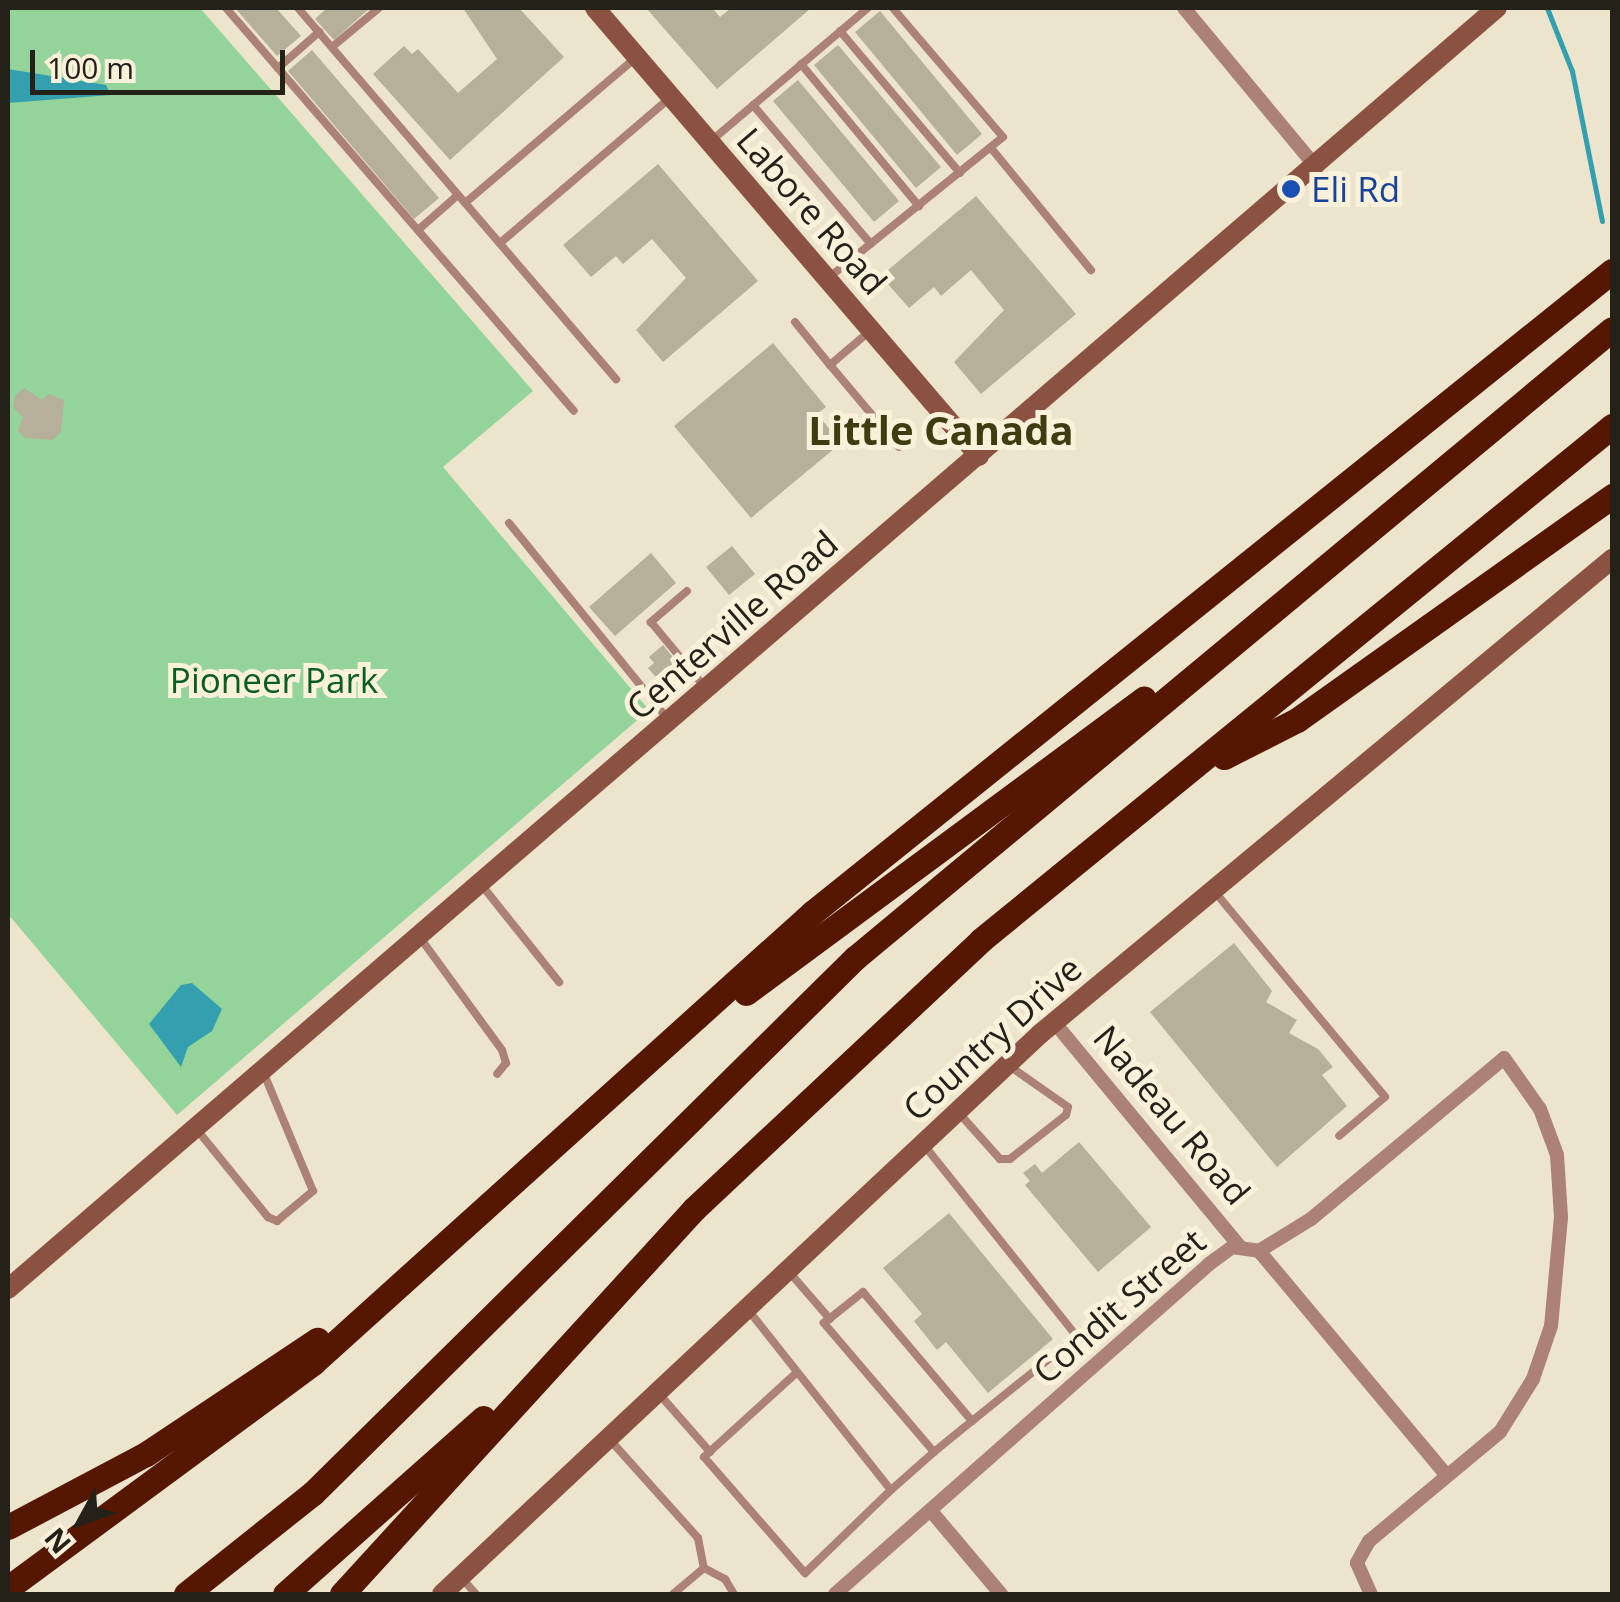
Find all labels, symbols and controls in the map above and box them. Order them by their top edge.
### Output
scale bar [35,30,290,92]
text: 100 m [47,47,134,88]
street label: Labore Road [728,119,896,303]
place label: Eli Rd [1311,168,1400,210]
marker: Eli Rd [1280,178,1302,200]
district label: Little Canada [808,406,1074,454]
street label: Centerville Road [618,522,846,728]
park label: Pioneer Park [170,659,378,701]
street label: Country Drive [894,947,1090,1129]
street label: Nadeau Road [1085,1017,1259,1213]
street label: Condit Street [1024,1220,1214,1392]
north arrow [30,1472,130,1572]
text: N [35,1520,79,1562]

